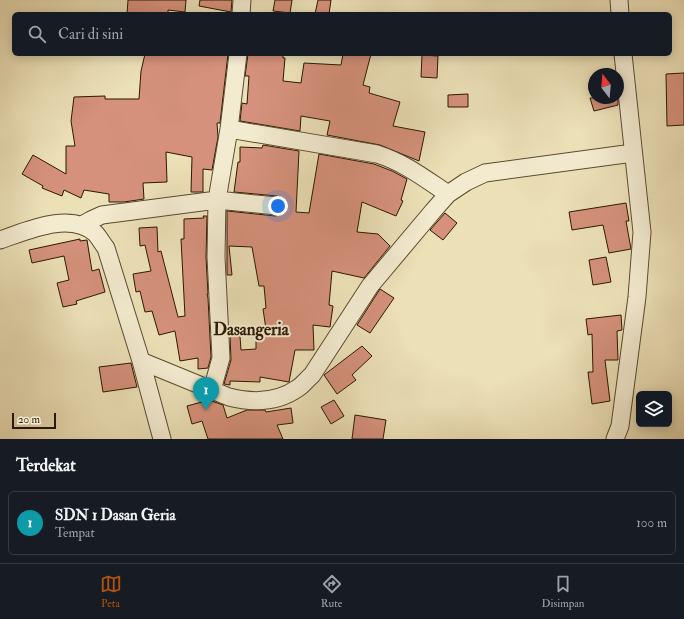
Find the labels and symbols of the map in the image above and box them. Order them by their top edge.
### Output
north arrow [588,68,624,104]
your location [268,196,288,216]
district label: Dasangeria [213,319,290,341]
pin: 1 [193,377,219,410]
scale bar [12,411,56,430]

